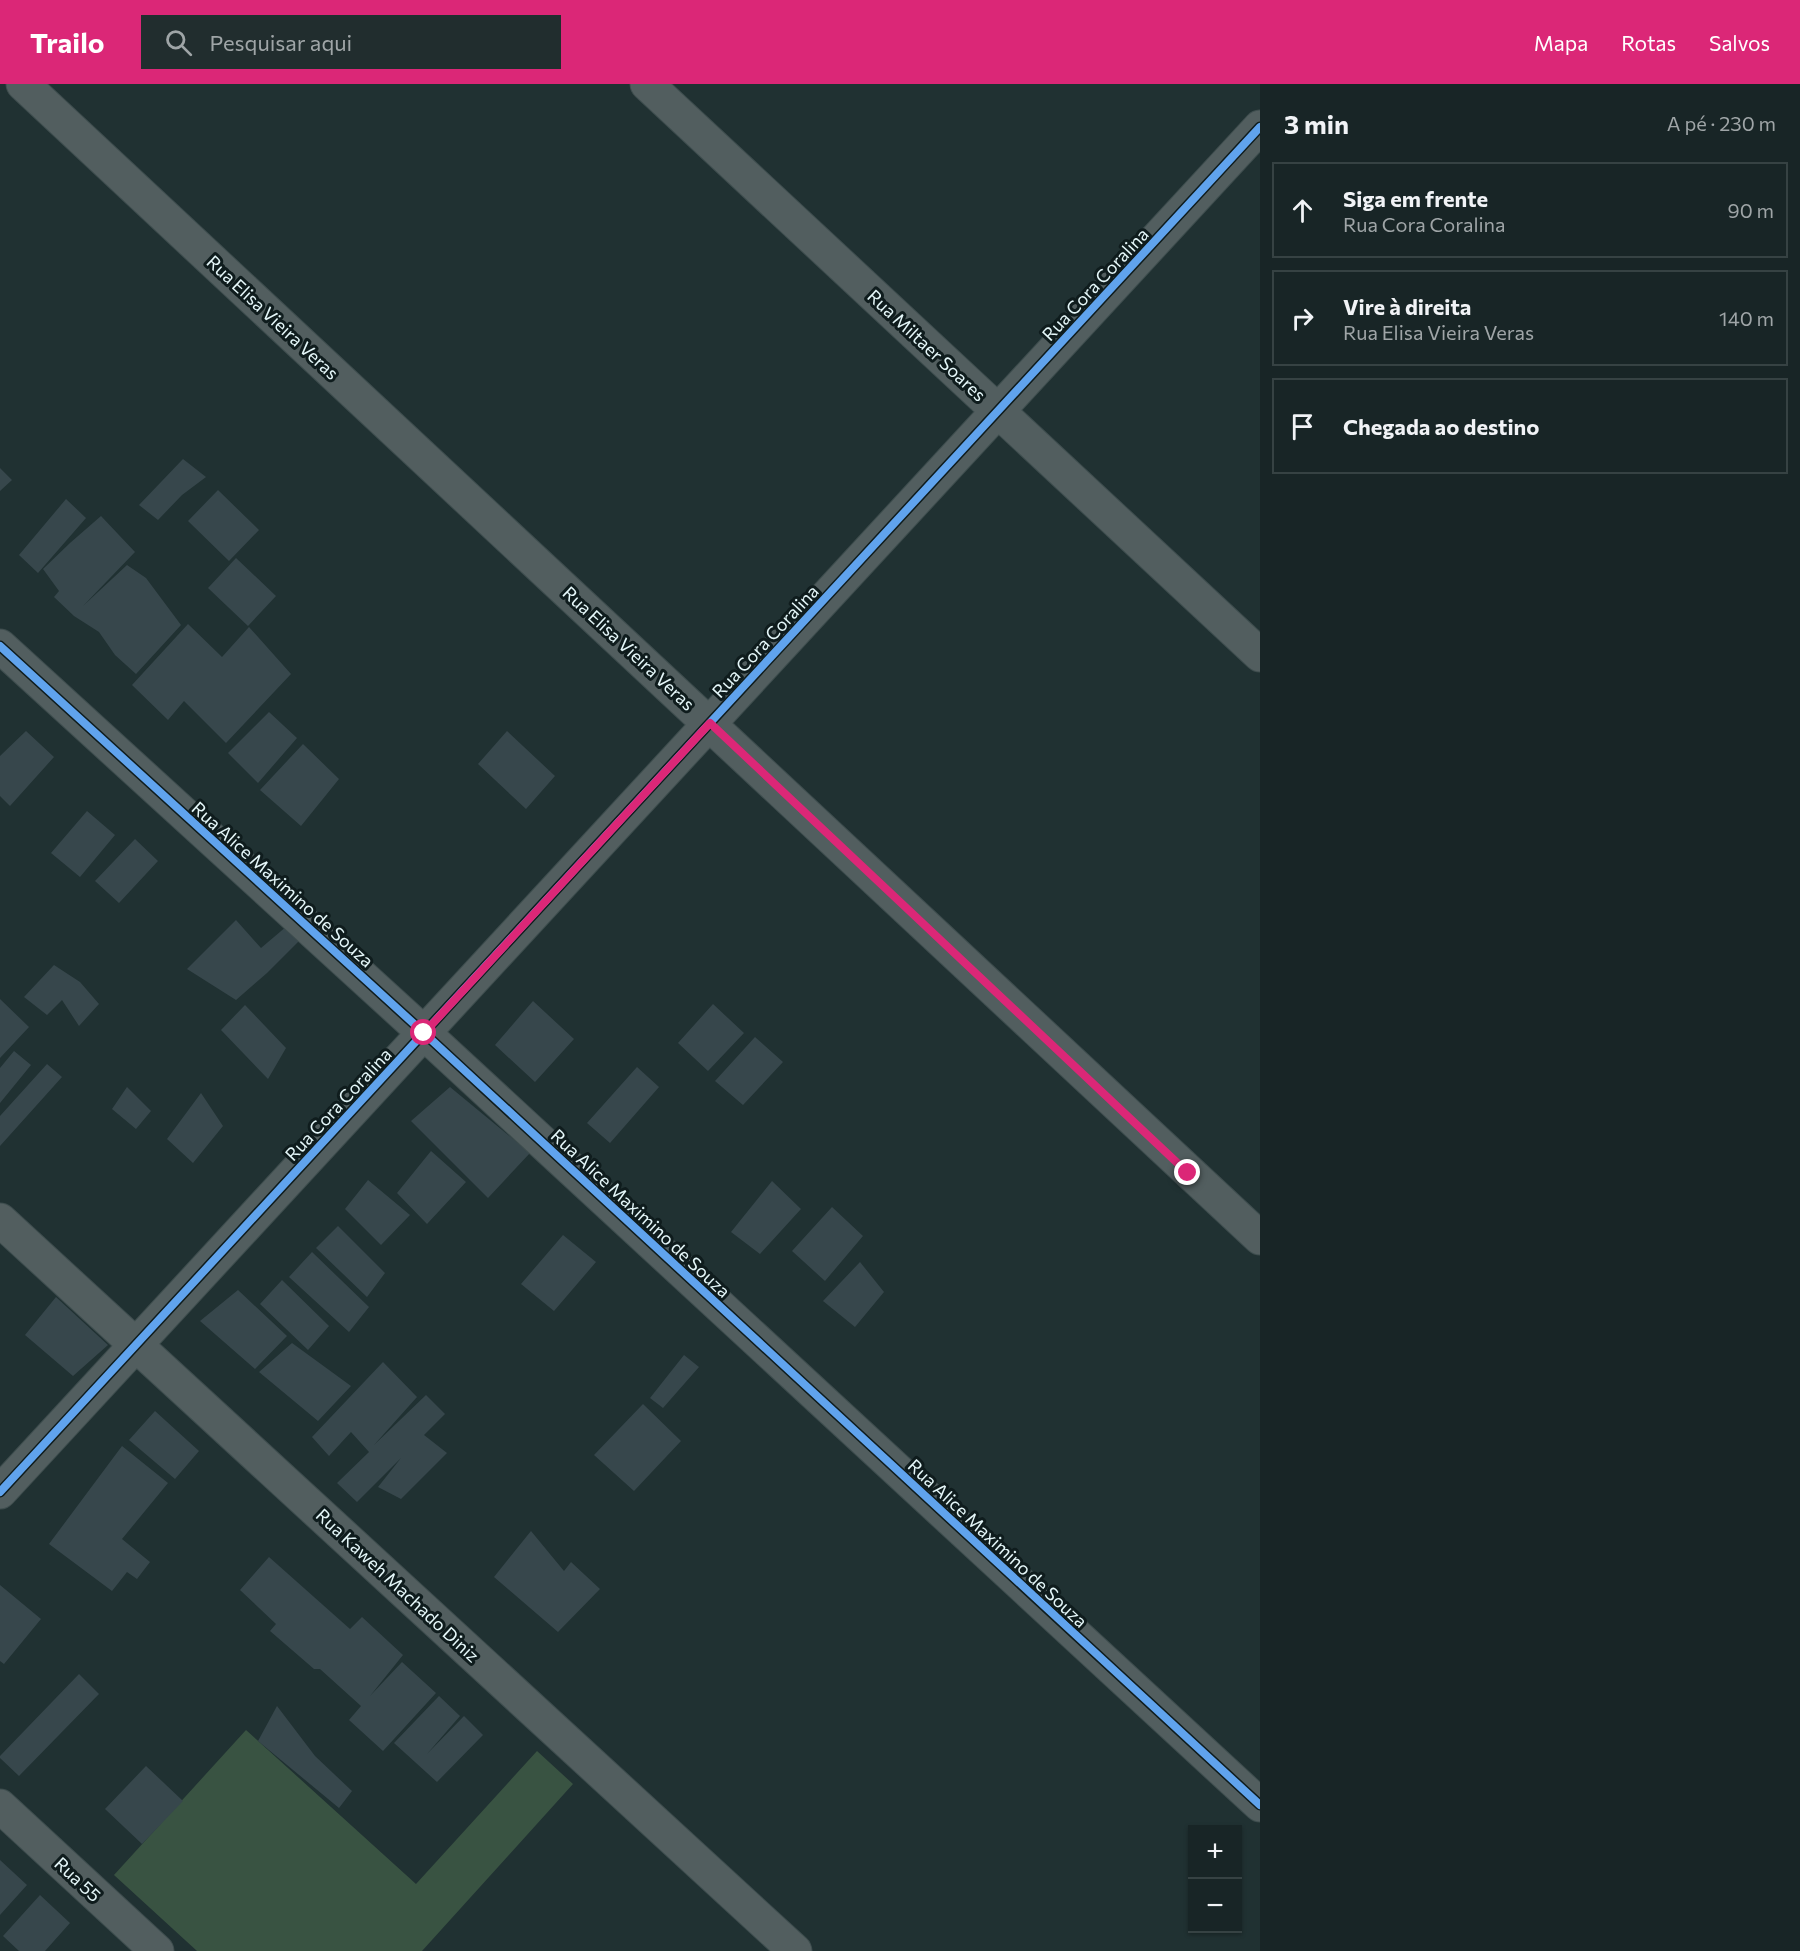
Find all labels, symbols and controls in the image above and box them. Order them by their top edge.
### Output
search box [141,15,561,69]
text: Trailo [30,25,105,59]
icon: search [162,26,195,59]
text: Pesquisar aqui [210,29,352,56]
text: Mapa [1534,30,1588,55]
text: Rotas [1621,30,1676,55]
text: Salvos [1709,30,1770,55]
text: 3 min [1284,108,1349,139]
text: A pé · 230 m [1667,111,1776,135]
text: Siga em frente [1343,185,1488,212]
icon: ahead [1286,194,1319,227]
text: 90 m [1728,198,1774,222]
text: Rua Cora Coralina [1343,212,1506,236]
street label: Rua Cora Coralina [1037,223,1153,345]
street label: Rua Elisa Vieira Veras [203,250,343,384]
street label: Rua Miltaer Soares [863,285,991,405]
text: Vire à direita [1343,293,1471,320]
icon: right [1286,302,1319,335]
text: 140 m [1719,306,1774,330]
text: Rua Elisa Vieira Veras [1343,320,1534,344]
icon: arrive [1286,410,1319,443]
text: Chegada ao destino [1343,413,1539,440]
street label: Rua Cora Coralina [707,580,823,702]
street label: Rua Elisa Vieira Veras [559,581,699,715]
street label: Rua Alice Maximino de Souza [188,797,378,971]
route start [410,1019,436,1045]
street label: Rua Cora Coralina [280,1043,396,1165]
street label: Rua Alice Maximino de Souza [547,1124,735,1302]
route end [1174,1159,1200,1185]
street label: Rua Alice Maximino de Souza [904,1454,1092,1632]
street label: Rua Kaweh Machado Diniz [312,1504,484,1666]
map controls [1188,1825,1242,1933]
button: + [1188,1825,1242,1879]
street label: Rua 55 [50,1852,106,1906]
button: − [1188,1879,1242,1933]

